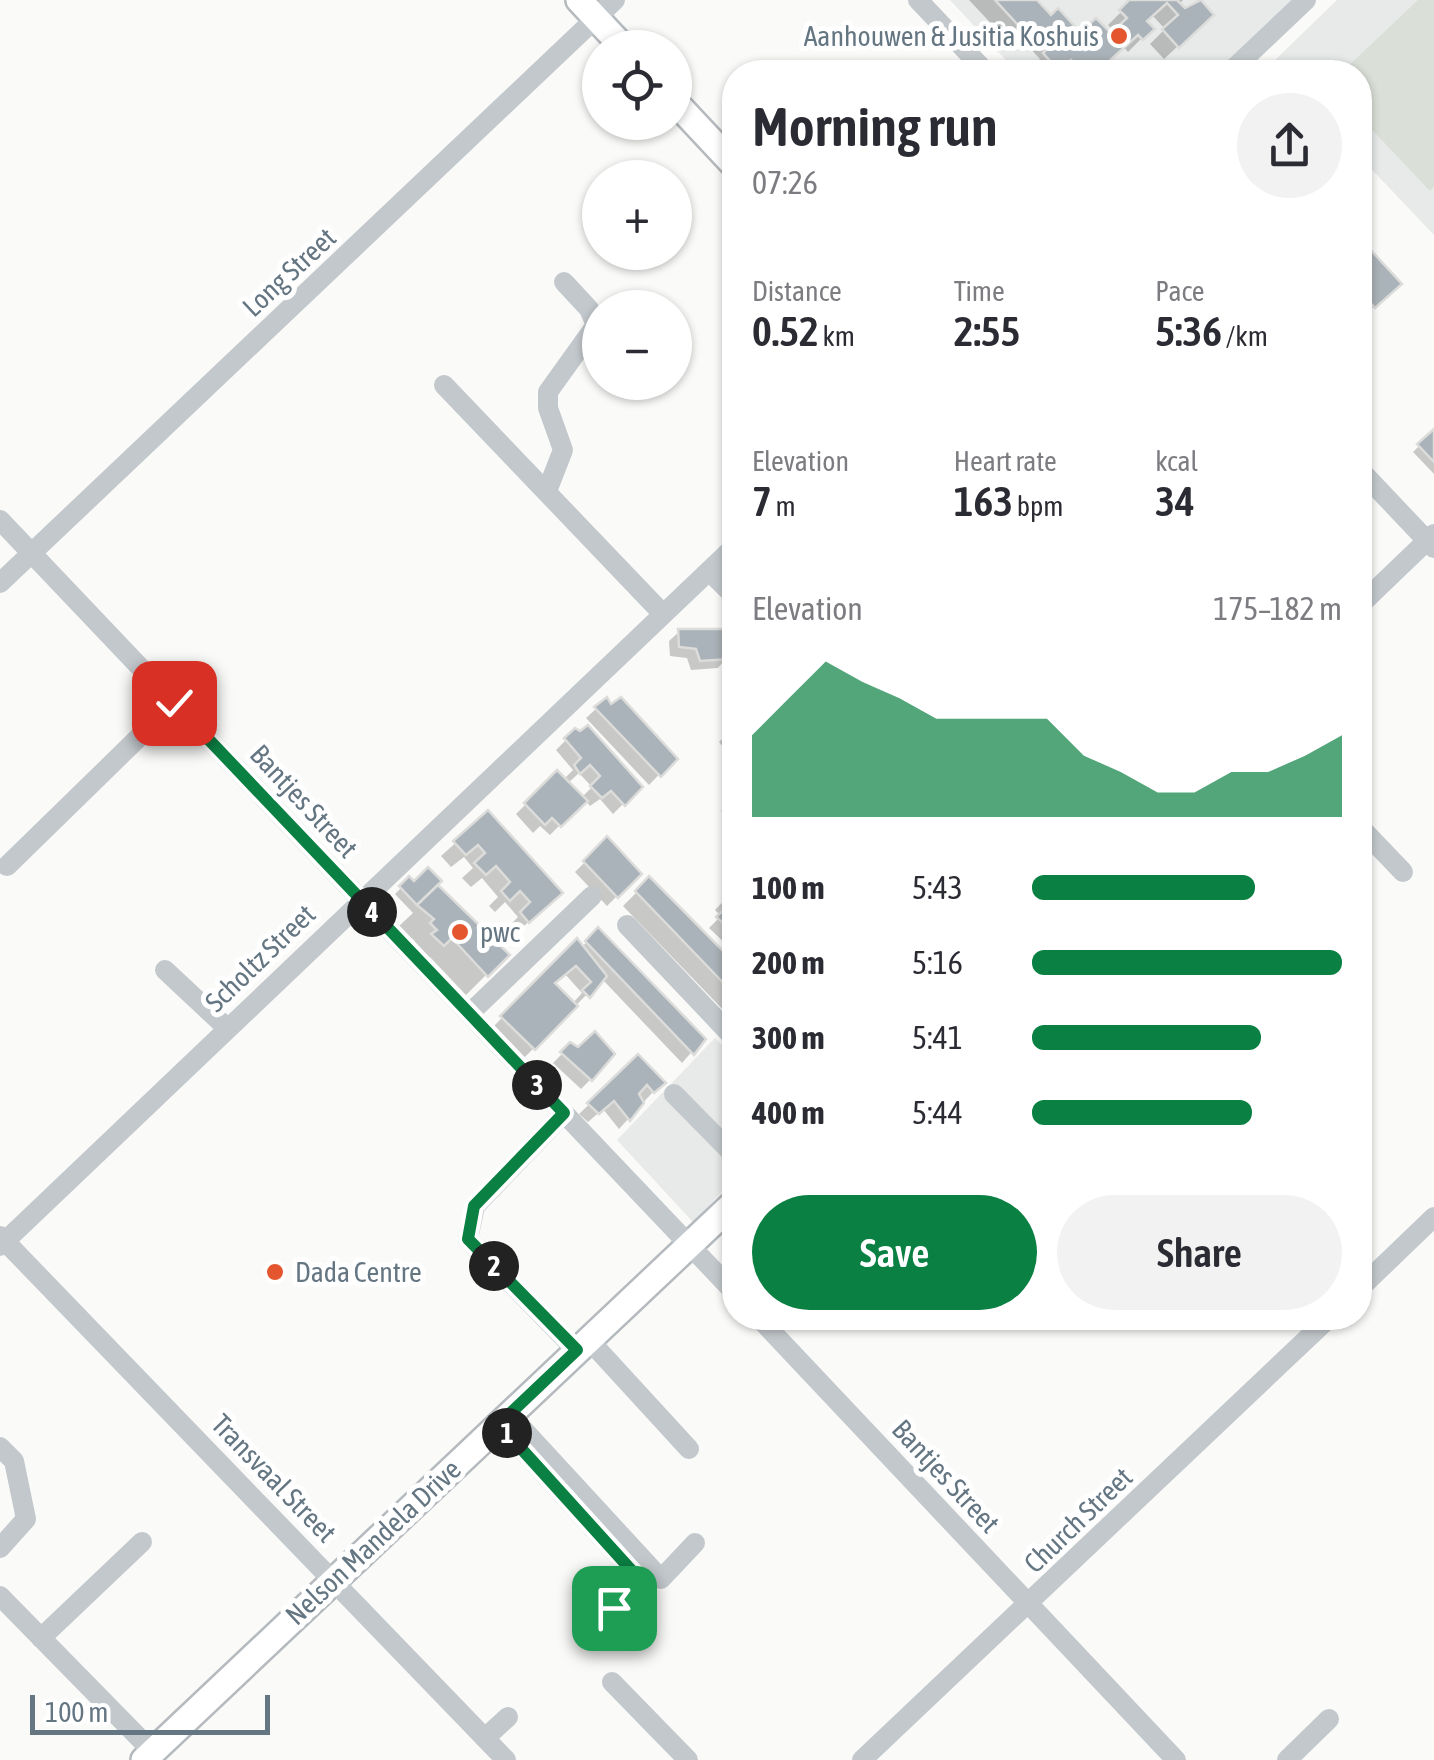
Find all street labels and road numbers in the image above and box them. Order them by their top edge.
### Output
street label: Long Street [236,221,342,323]
street label: Bantjes Street [244,738,364,864]
street label: Scholtz Street [199,898,321,1018]
street label: Transvaal Street [205,1408,343,1548]
street label: Bantjes Street [886,1413,1006,1539]
street label: Nelson Mandela Drive [279,1453,467,1631]
street label: Church Street [1018,1461,1138,1579]

